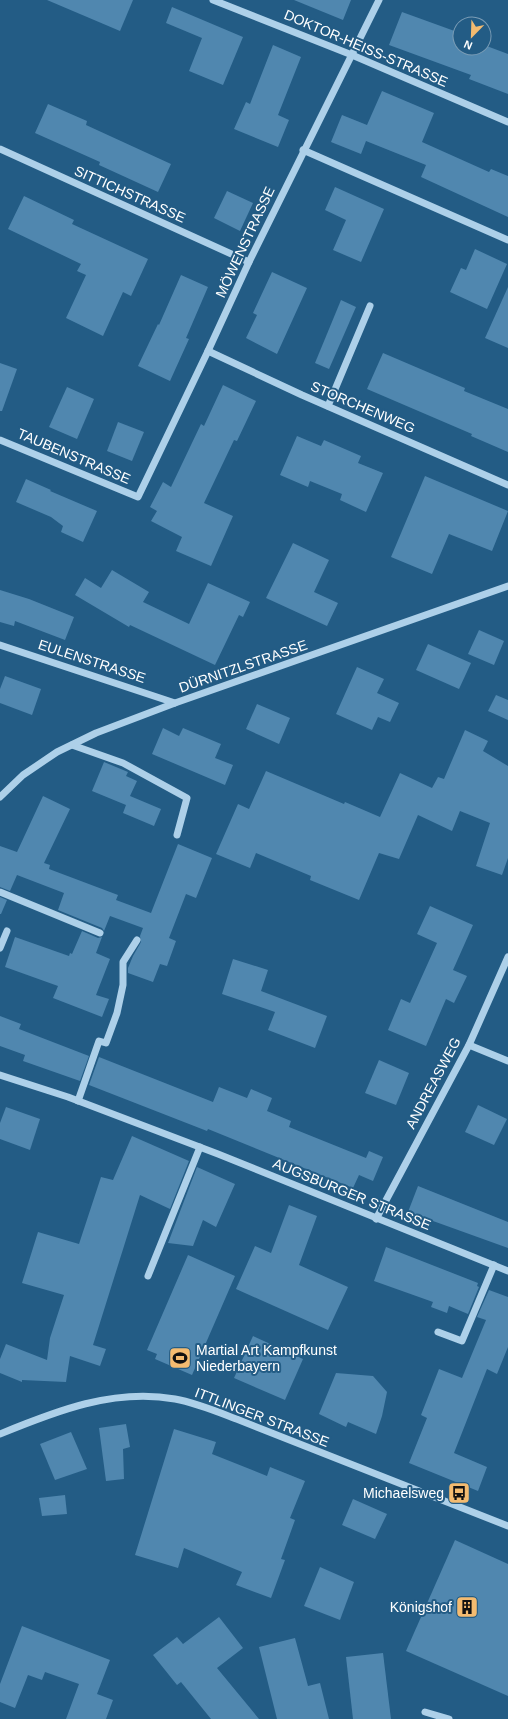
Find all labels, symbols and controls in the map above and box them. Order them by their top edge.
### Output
street label: DOKTOR-HEISS-STRASSE [282,6,450,90]
north arrow [452,16,492,56]
text: N [462,38,474,52]
street label: SITTICHSTRASSE [72,162,188,226]
street label: MÖWENSTRASSE [211,184,278,300]
street label: STORCHENWEG [308,378,418,436]
street label: TAUBENSTRASSE [15,425,133,487]
street label: EULENSTRASSE [36,636,148,686]
street label: DÜRNITZLSTRASSE [176,636,309,695]
street label: ANDREASWEG [402,1035,464,1131]
street label: AUGSBURGER STRASSE [271,1155,433,1233]
place label: Martial Art Kampfkunst Niederbayern [196,1342,337,1374]
sports icon: Martial Art Kampfkunst Niederbayern [167,1345,193,1371]
street label: ITTLINGER STRASSE [193,1384,331,1450]
bus stop icon: Michaelsweg [446,1480,472,1506]
place label: Michaelsweg [363,1485,444,1501]
building icon: Königshof [454,1594,480,1620]
place label: Königshof [390,1599,452,1615]

